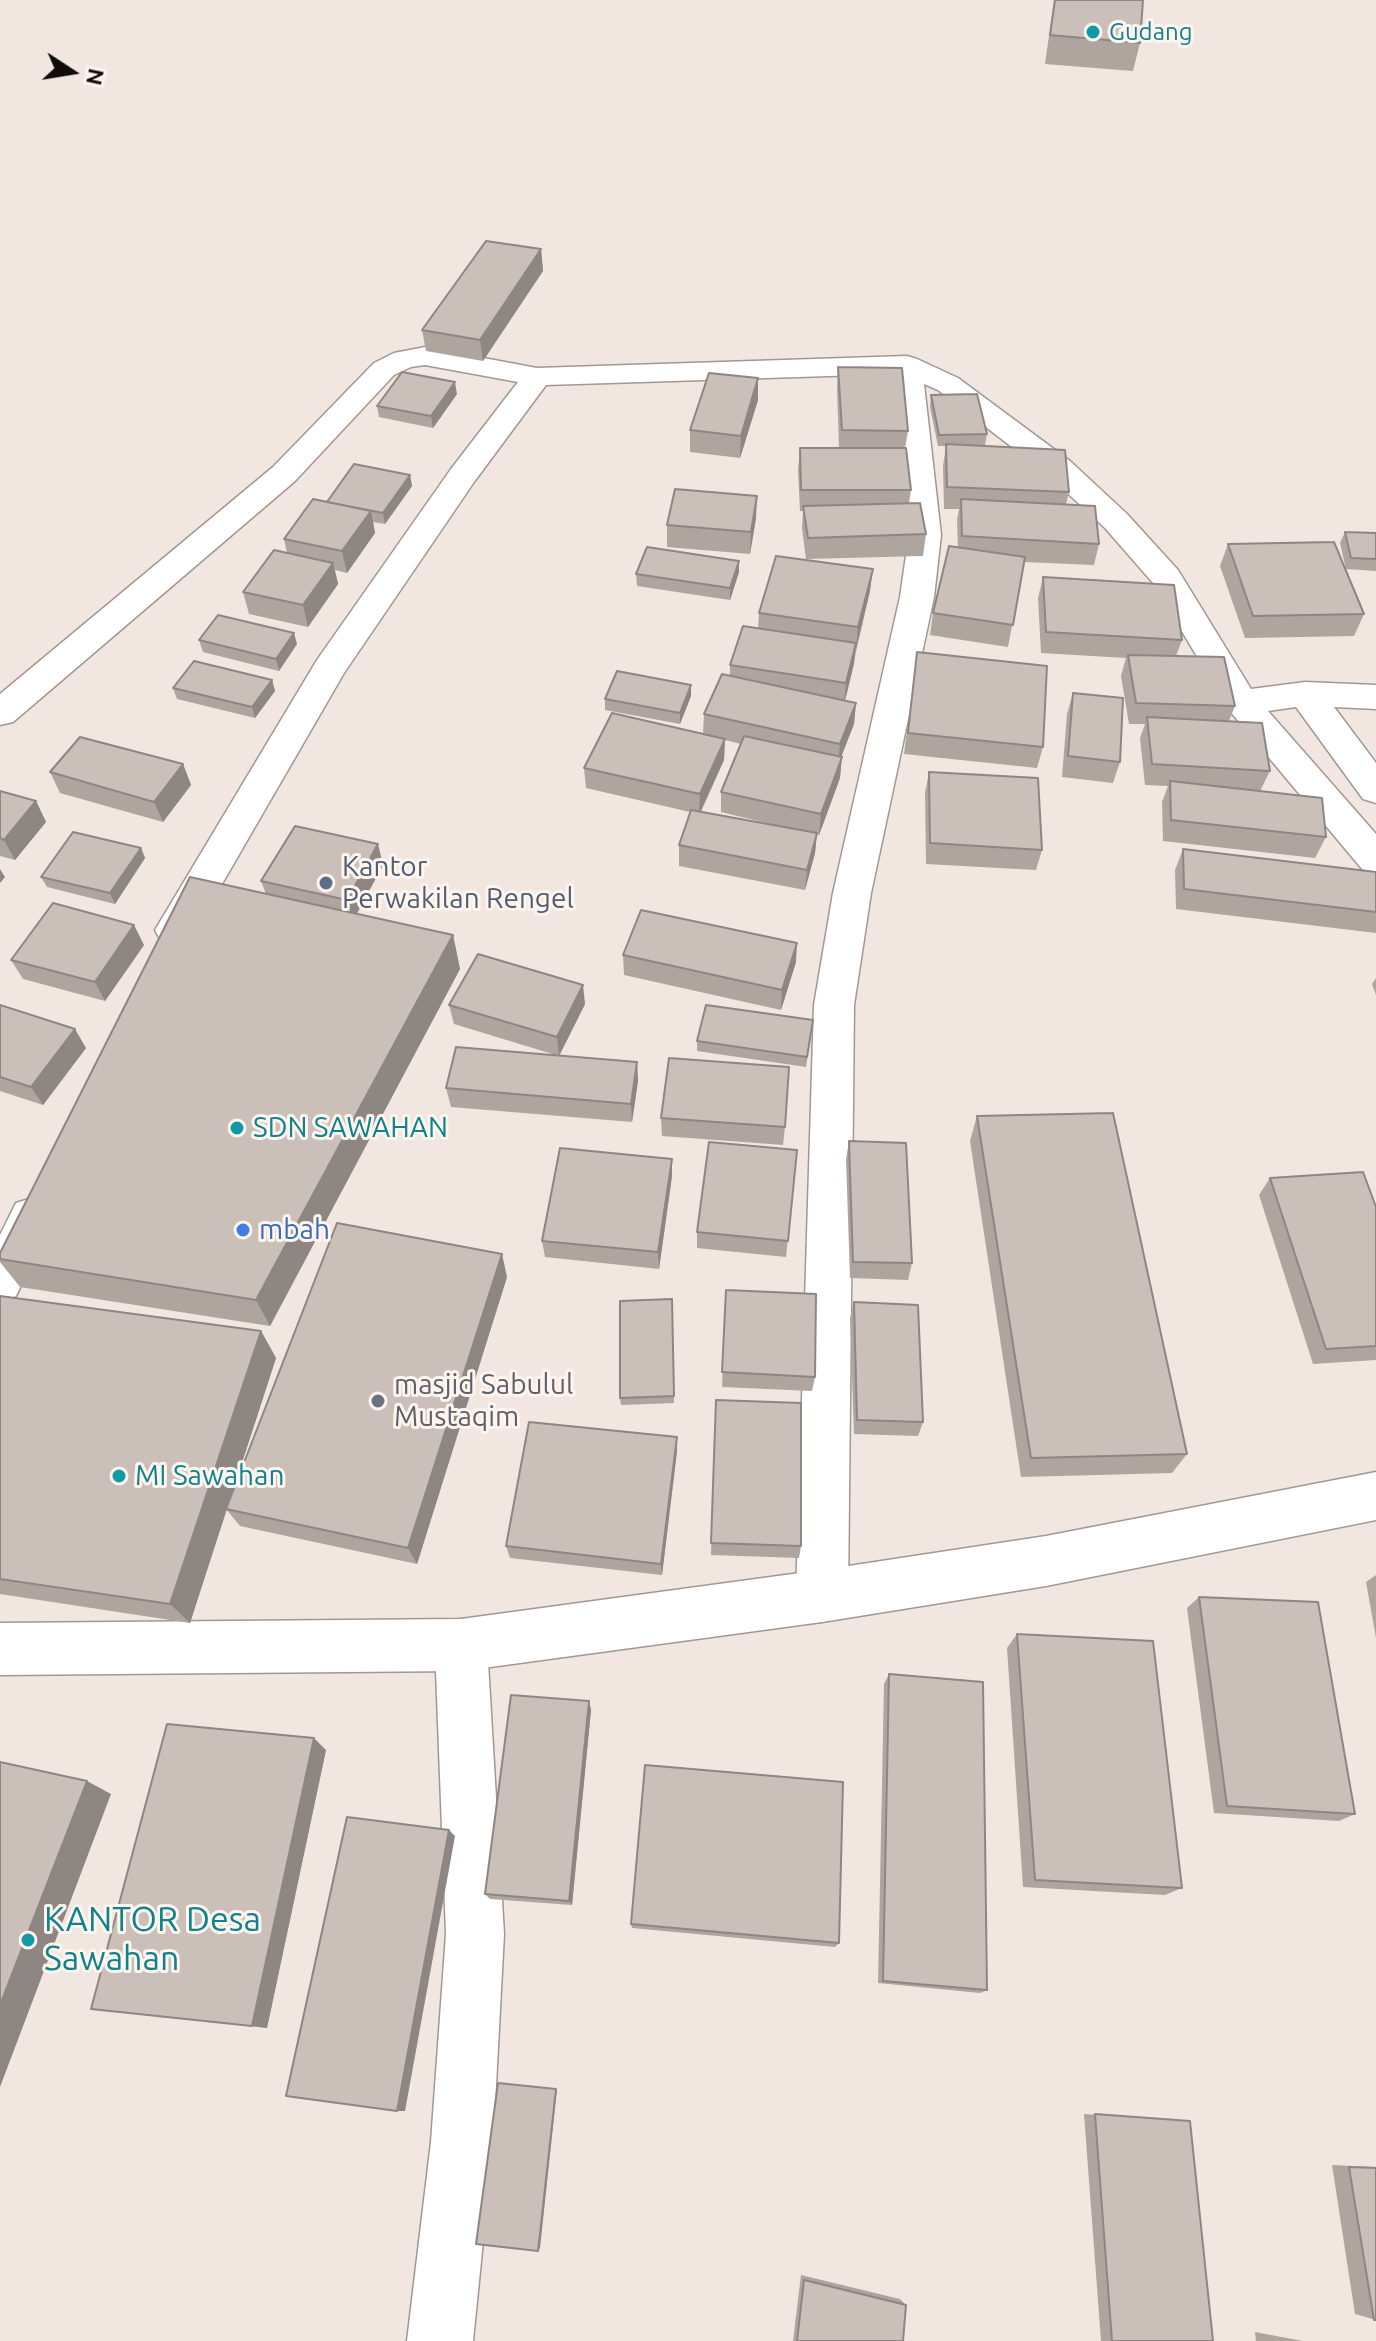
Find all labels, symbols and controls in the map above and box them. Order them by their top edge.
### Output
place label: Gudang [1109,18,1192,46]
marker: Gudang [1084,23,1102,41]
north arrow [32,32,112,112]
text: N [82,66,110,88]
place label: Kantor Perwakilan Rengel [342,850,574,916]
marker: Kantor Perwakilan Rengel [317,874,335,892]
place label: SDN SAWAHAN [253,1111,448,1145]
marker: SDN SAWAHAN [228,1119,246,1137]
place label: mbah [259,1213,330,1247]
marker: mbah [234,1221,252,1239]
place label: masjid Sabulul Mustaqim [394,1368,573,1434]
marker: masjid Sabulul Mustaqim [369,1392,387,1410]
place label: MI Sawahan [135,1459,284,1493]
marker: MI Sawahan [110,1467,128,1485]
place label: KANTOR Desa Sawahan [44,1900,261,1980]
marker: KANTOR Desa Sawahan [19,1931,37,1949]

